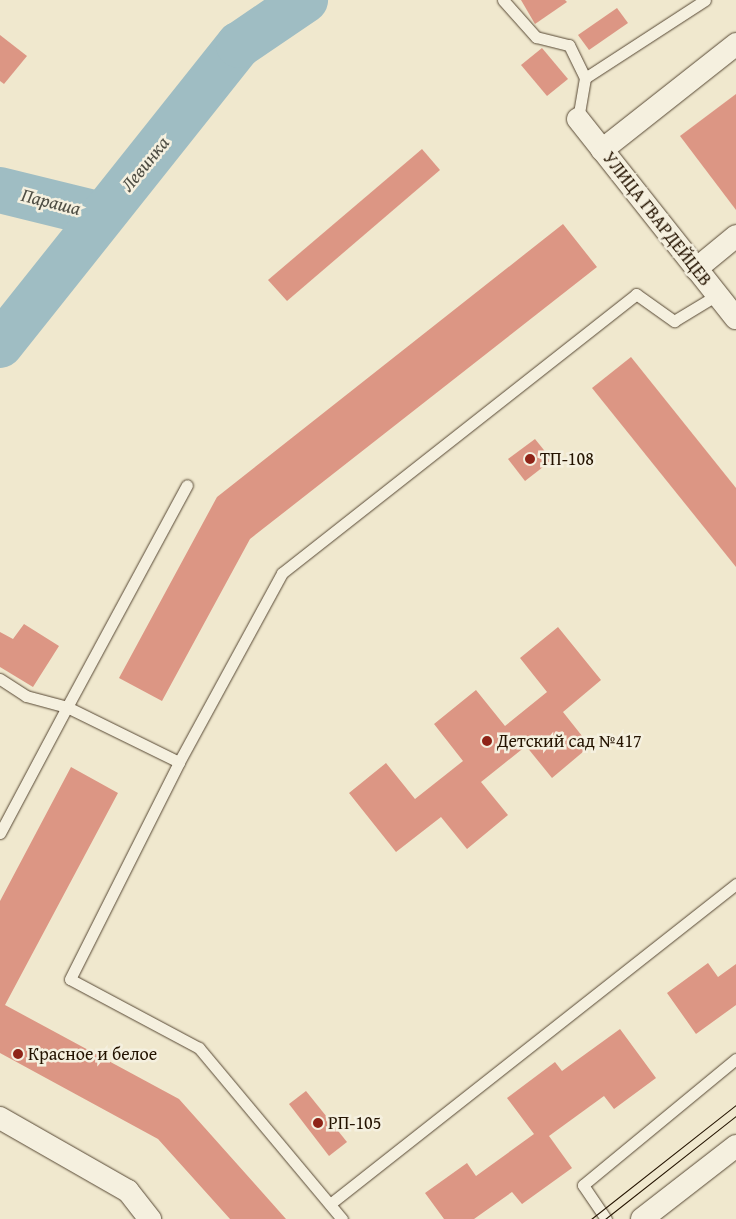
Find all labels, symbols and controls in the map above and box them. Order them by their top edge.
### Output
water label: Левинка [116,132,174,196]
street label: УЛИЦА ГВАРДЕЙЦЕВ [598,148,716,290]
water label: Параша [19,184,83,220]
place label: ТП-108 [540,448,594,470]
marker: ТП-108 [524,453,536,465]
place label: Детский сад №417 [497,730,642,752]
marker: Детский сад №417 [481,735,493,747]
place label: Красное и белое [28,1043,157,1065]
marker: Красное и белое [12,1048,24,1060]
place label: РП-105 [328,1112,381,1134]
marker: РП-105 [312,1117,324,1129]

